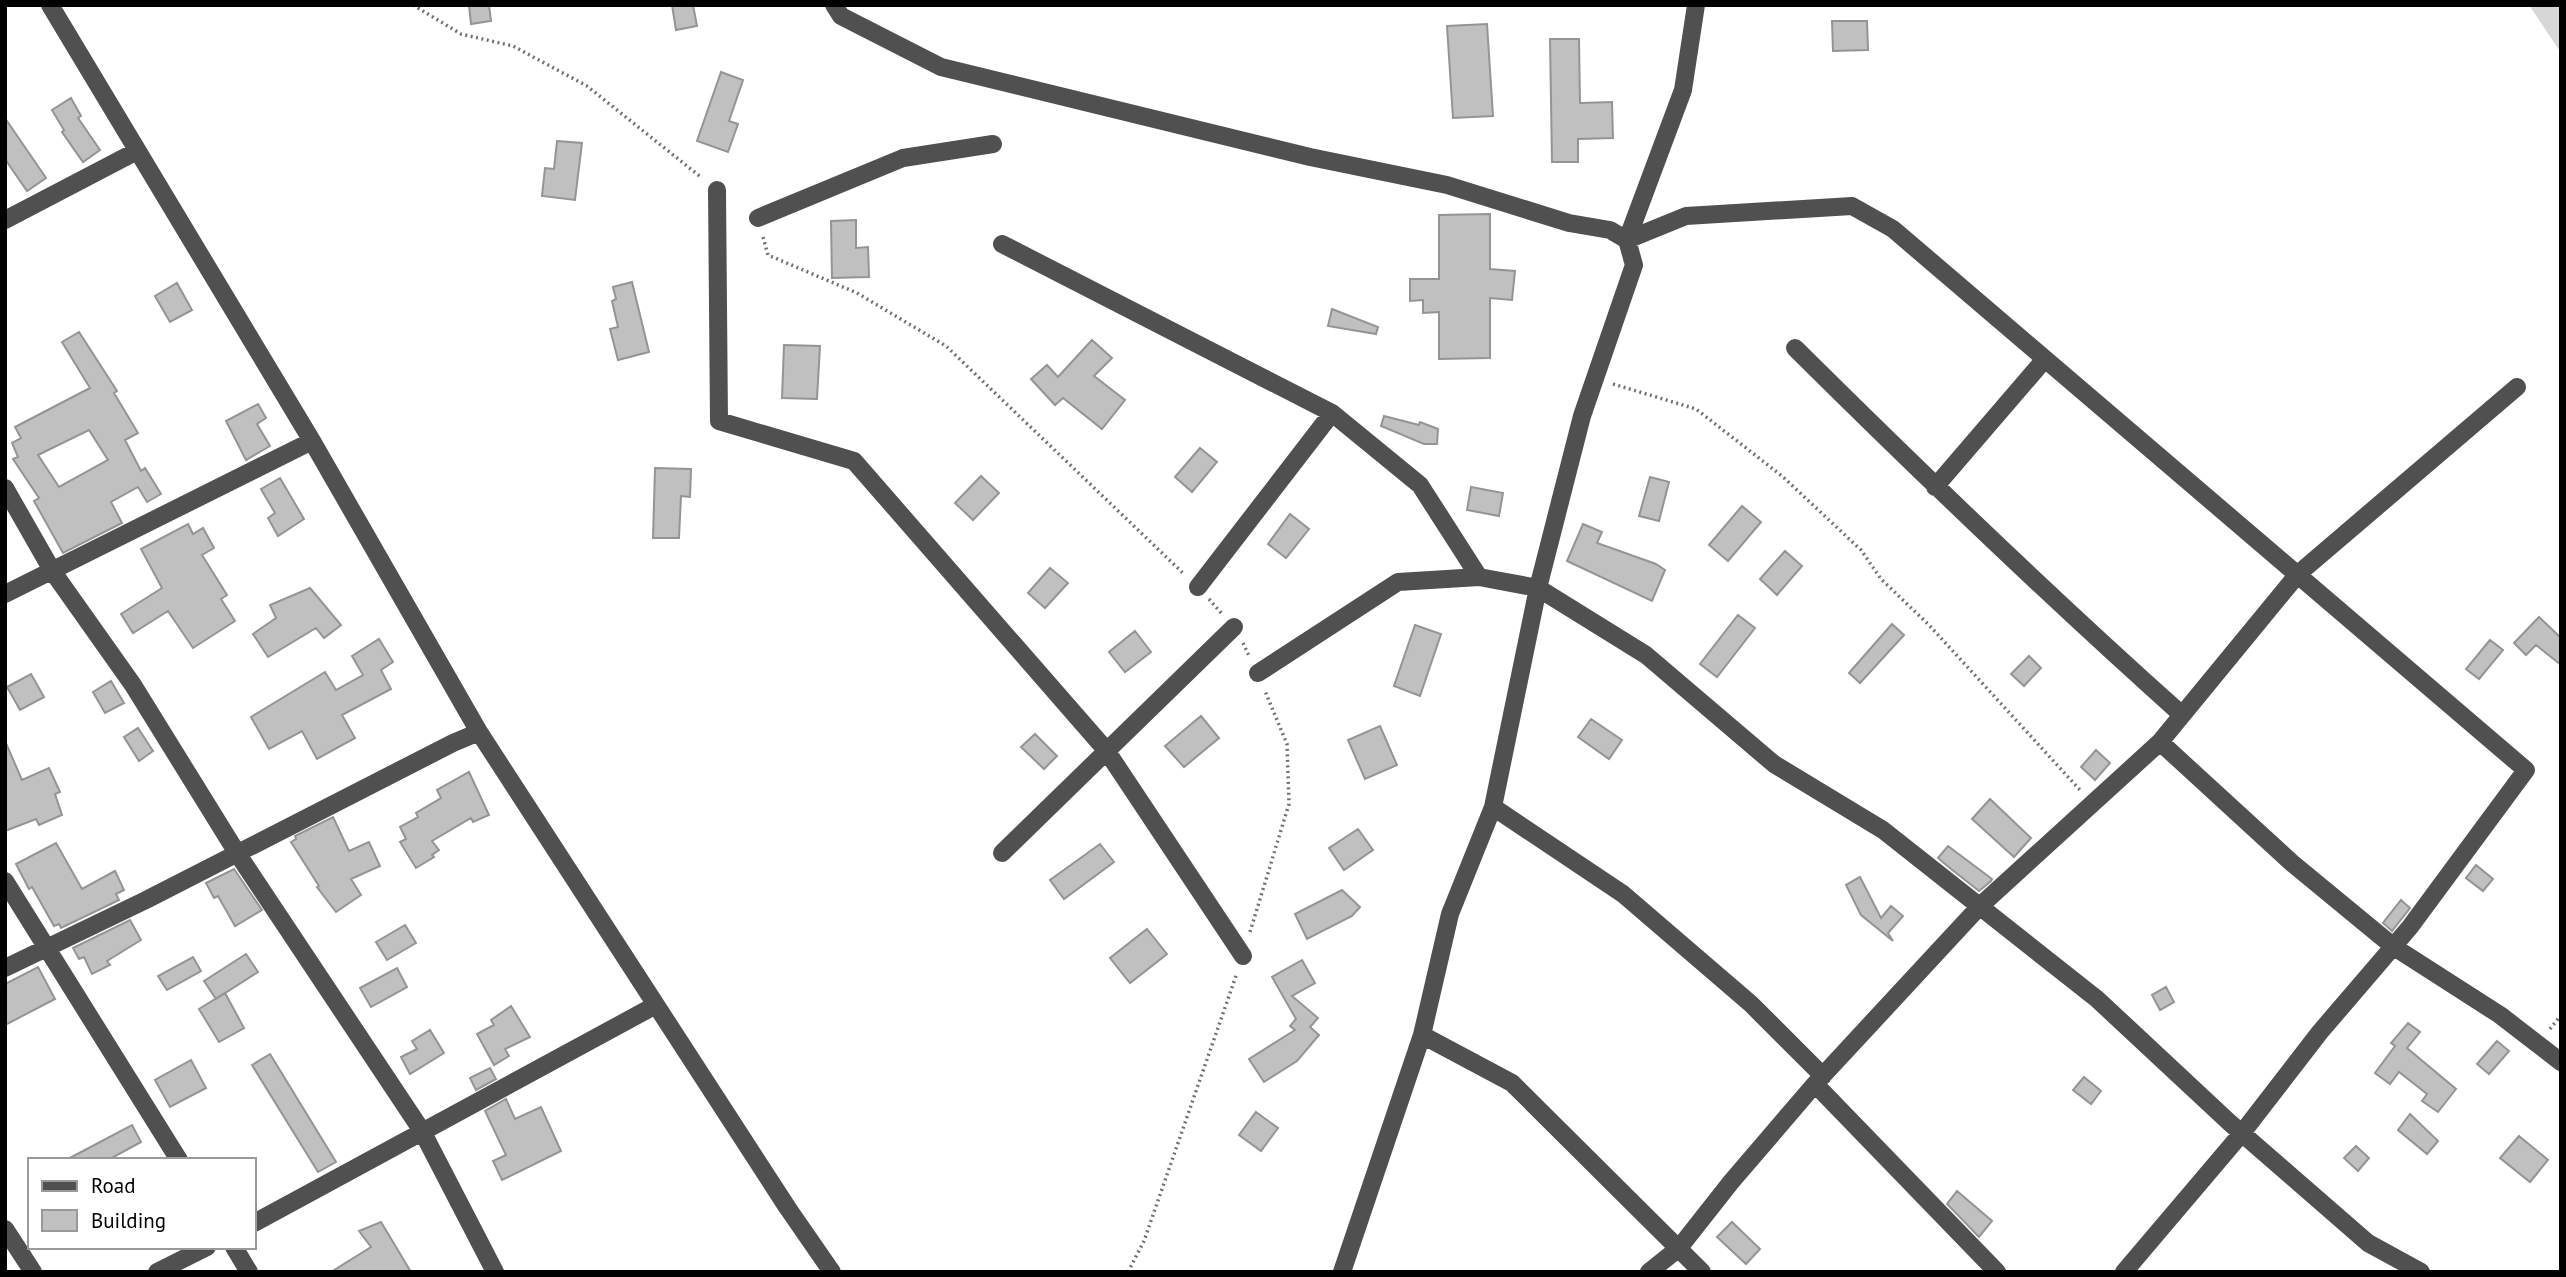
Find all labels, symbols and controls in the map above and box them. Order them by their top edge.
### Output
legend [28,1158,256,1249]
text: Road [91,1172,135,1199]
text: Building [91,1207,166,1234]

